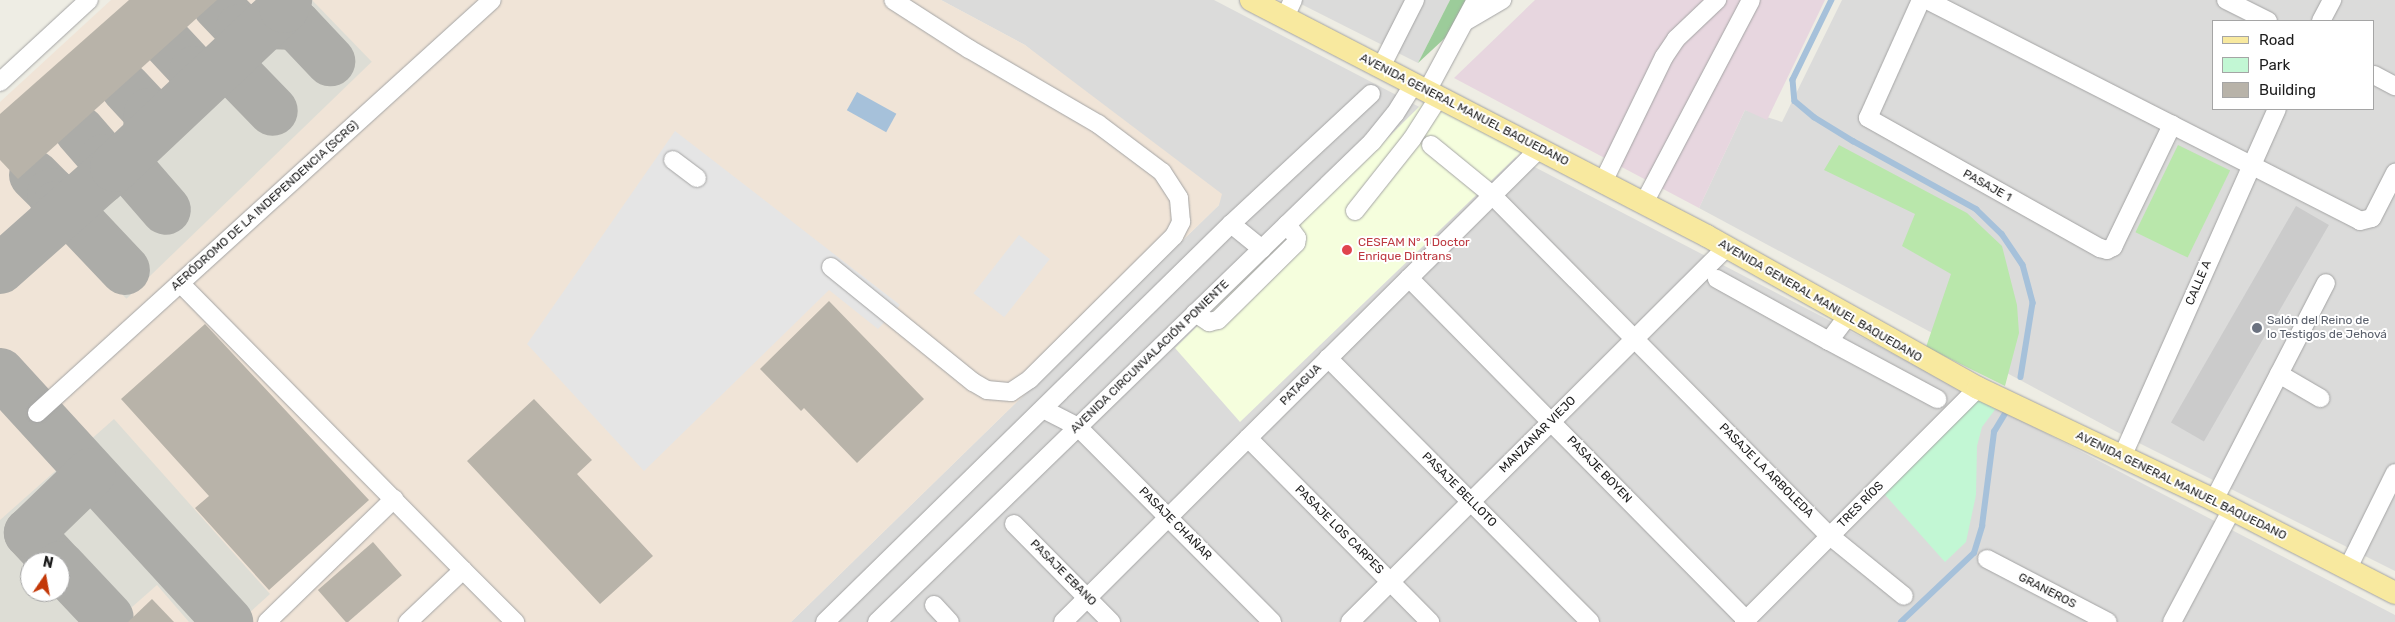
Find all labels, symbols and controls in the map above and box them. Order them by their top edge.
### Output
legend [2212,20,2375,110]
text: Road [2259,31,2295,49]
street label: AVENIDA GENERAL MANUEL BAQUEDANO [1357,51,1571,169]
text: Park [2259,56,2290,74]
text: Building [2259,81,2316,99]
street label: AERÓDROMO DE LA INDEPENDENCIA (SCRG) [168,118,362,294]
street label: PASAJE 1 [1960,167,2014,205]
place label: CESFAM N° 1 Doctor Enrique Dintrans [1358,236,1470,264]
street label: AVENIDA GENERAL MANUEL BAQUEDANO [1715,236,1925,366]
marker: CESFAM N° 1 Doctor Enrique Dintrans [1340,243,1354,257]
street label: CALLE A [2183,258,2215,308]
street label: AVENIDA CIRCUNVALACIÓN PONIENTE [1068,277,1232,437]
place label: Salón del Reino de lo Testigos de Jehová [2267,314,2387,342]
marker: Salón del Reino de lo Testigos de Jehová [2251,322,2263,334]
street label: PATAGUA [1277,361,1325,409]
street label: MANZANAR VIEJO [1497,394,1579,476]
street label: PASAJE LA ARBOLEDA [1716,421,1816,521]
street label: AVENIDA GENERAL MANUEL BAQUEDANO [2073,428,2289,544]
street label: PASAJE BOYEN [1563,434,1635,506]
street label: PASAJE BELLOTO [1419,450,1499,530]
street label: TRES RÍOS [1835,479,1887,531]
street label: PASAJE LOS CARPES [1292,483,1386,577]
street label: PASAJE CHAÑAR [1136,485,1214,563]
street label: PASAJE EBANO [1027,537,1099,609]
north arrow [20,552,70,602]
text: N [41,553,55,572]
street label: GRANEROS [2016,570,2078,612]

